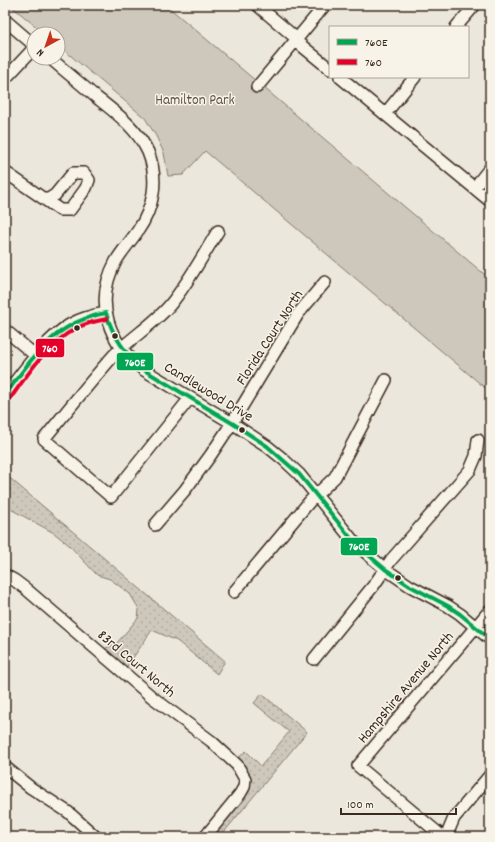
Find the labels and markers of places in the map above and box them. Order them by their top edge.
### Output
unlabelled marker [72,323,82,333]
unlabelled marker [110,331,120,341]
unlabelled marker [237,425,247,435]
unlabelled marker [393,573,403,583]

